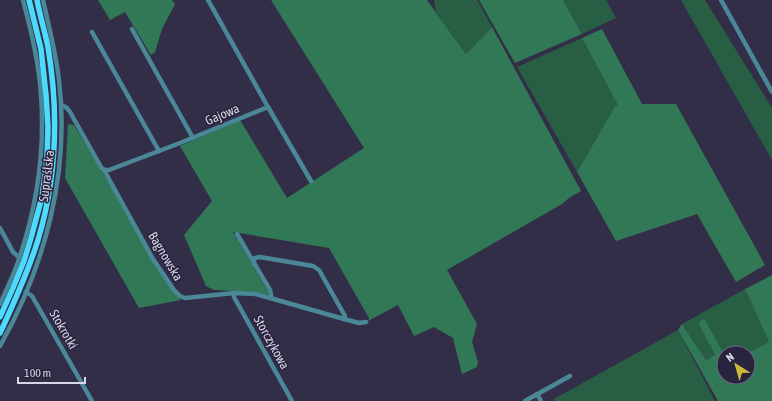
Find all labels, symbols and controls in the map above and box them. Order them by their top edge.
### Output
street label: Gajowa [203,101,242,128]
street label: Supraślska [36,149,57,203]
street label: Bagnowska [145,229,186,283]
street label: Stokrotki [46,307,81,352]
street label: Storczykowa [251,313,292,372]
north arrow [716,345,756,385]
text: N [724,350,736,364]
scale bar [18,359,85,385]
text: 100 m [24,366,51,380]

